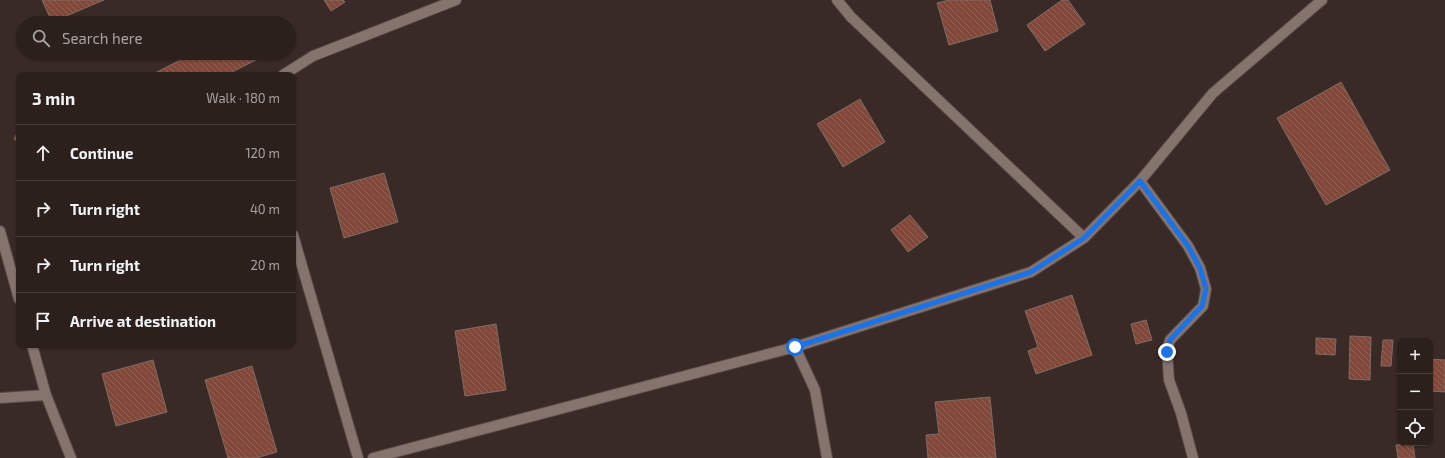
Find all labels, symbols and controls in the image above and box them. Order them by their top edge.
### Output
search box [16,16,296,60]
icon: search [30,27,52,49]
text: Search here [62,29,143,47]
text: 3 min [32,88,75,108]
text: Walk · 180 m [206,90,280,106]
icon: ahead [32,142,54,164]
text: Continue [70,144,133,162]
text: 120 m [245,145,280,161]
icon: right [32,198,54,220]
text: Turn right [70,200,140,218]
text: 40 m [250,201,280,217]
icon: right [32,254,54,276]
text: Turn right [70,256,140,274]
text: 20 m [251,257,280,273]
icon: arrive [32,310,54,332]
text: Arrive at destination [70,312,216,330]
route start [786,338,804,356]
map controls [1397,338,1433,446]
button: + [1397,338,1433,374]
route end [1158,343,1176,361]
button: − [1397,374,1433,410]
button: locate [1397,410,1433,446]

